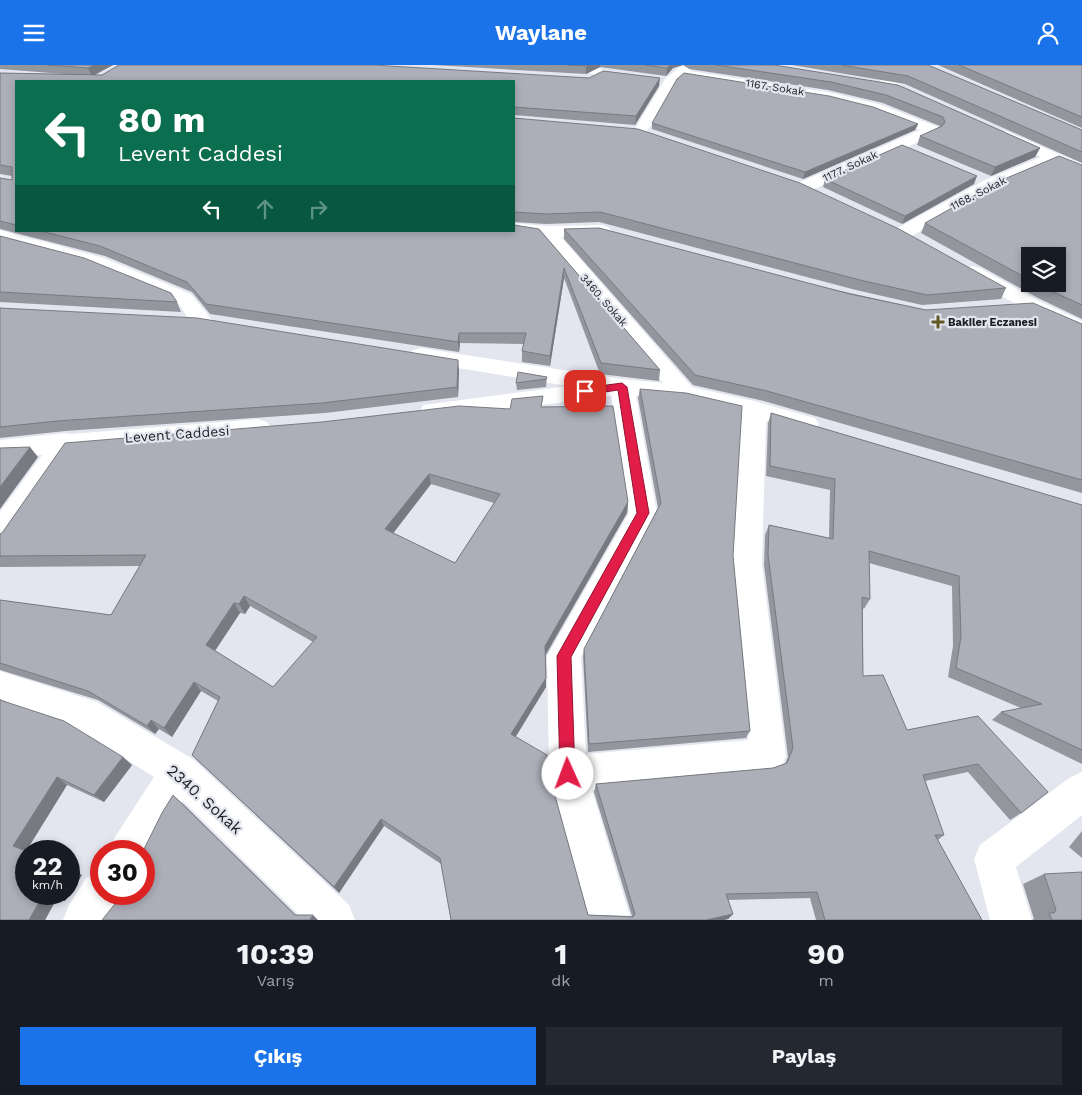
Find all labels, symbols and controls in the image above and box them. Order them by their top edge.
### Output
icon: menu [20,19,48,47]
icon: person [1034,19,1062,47]
text: Waylane [495,20,587,45]
street label: 1167. Sokak [745,76,805,99]
text: 80 m [118,99,205,141]
icon: left [35,100,100,165]
text: Levent Caddesi [118,141,283,166]
street label: 1177. Sokak [821,148,880,185]
street label: 1168. Sokak [948,174,1008,213]
icon: left [198,195,226,223]
icon: ahead [251,195,279,223]
icon: right [304,195,332,223]
map controls [1021,247,1066,292]
button: layers [1021,247,1066,292]
street label: 3460. Sokak [577,271,630,329]
marker: Bakiler Eczanesi [932,316,944,328]
place label: Bakiler Eczanesi [948,316,1037,329]
pin [564,370,606,412]
icon: arrive [571,377,599,405]
street label: Levent Caddesi [124,422,230,446]
position arrow [541,747,593,799]
street label: 2340. Sokak [163,761,246,838]
speed limit sign: 30 [90,840,155,905]
text: 22 [33,852,62,881]
text: km/h [32,878,63,892]
text: 10:39 [237,936,314,971]
text: 1 [554,936,567,971]
text: 90 [807,936,845,971]
text: Varış [257,971,295,990]
text: dk [551,971,570,990]
text: m [819,971,834,990]
button: Çıkış [20,1027,536,1085]
button: Paylaş [546,1027,1062,1085]

